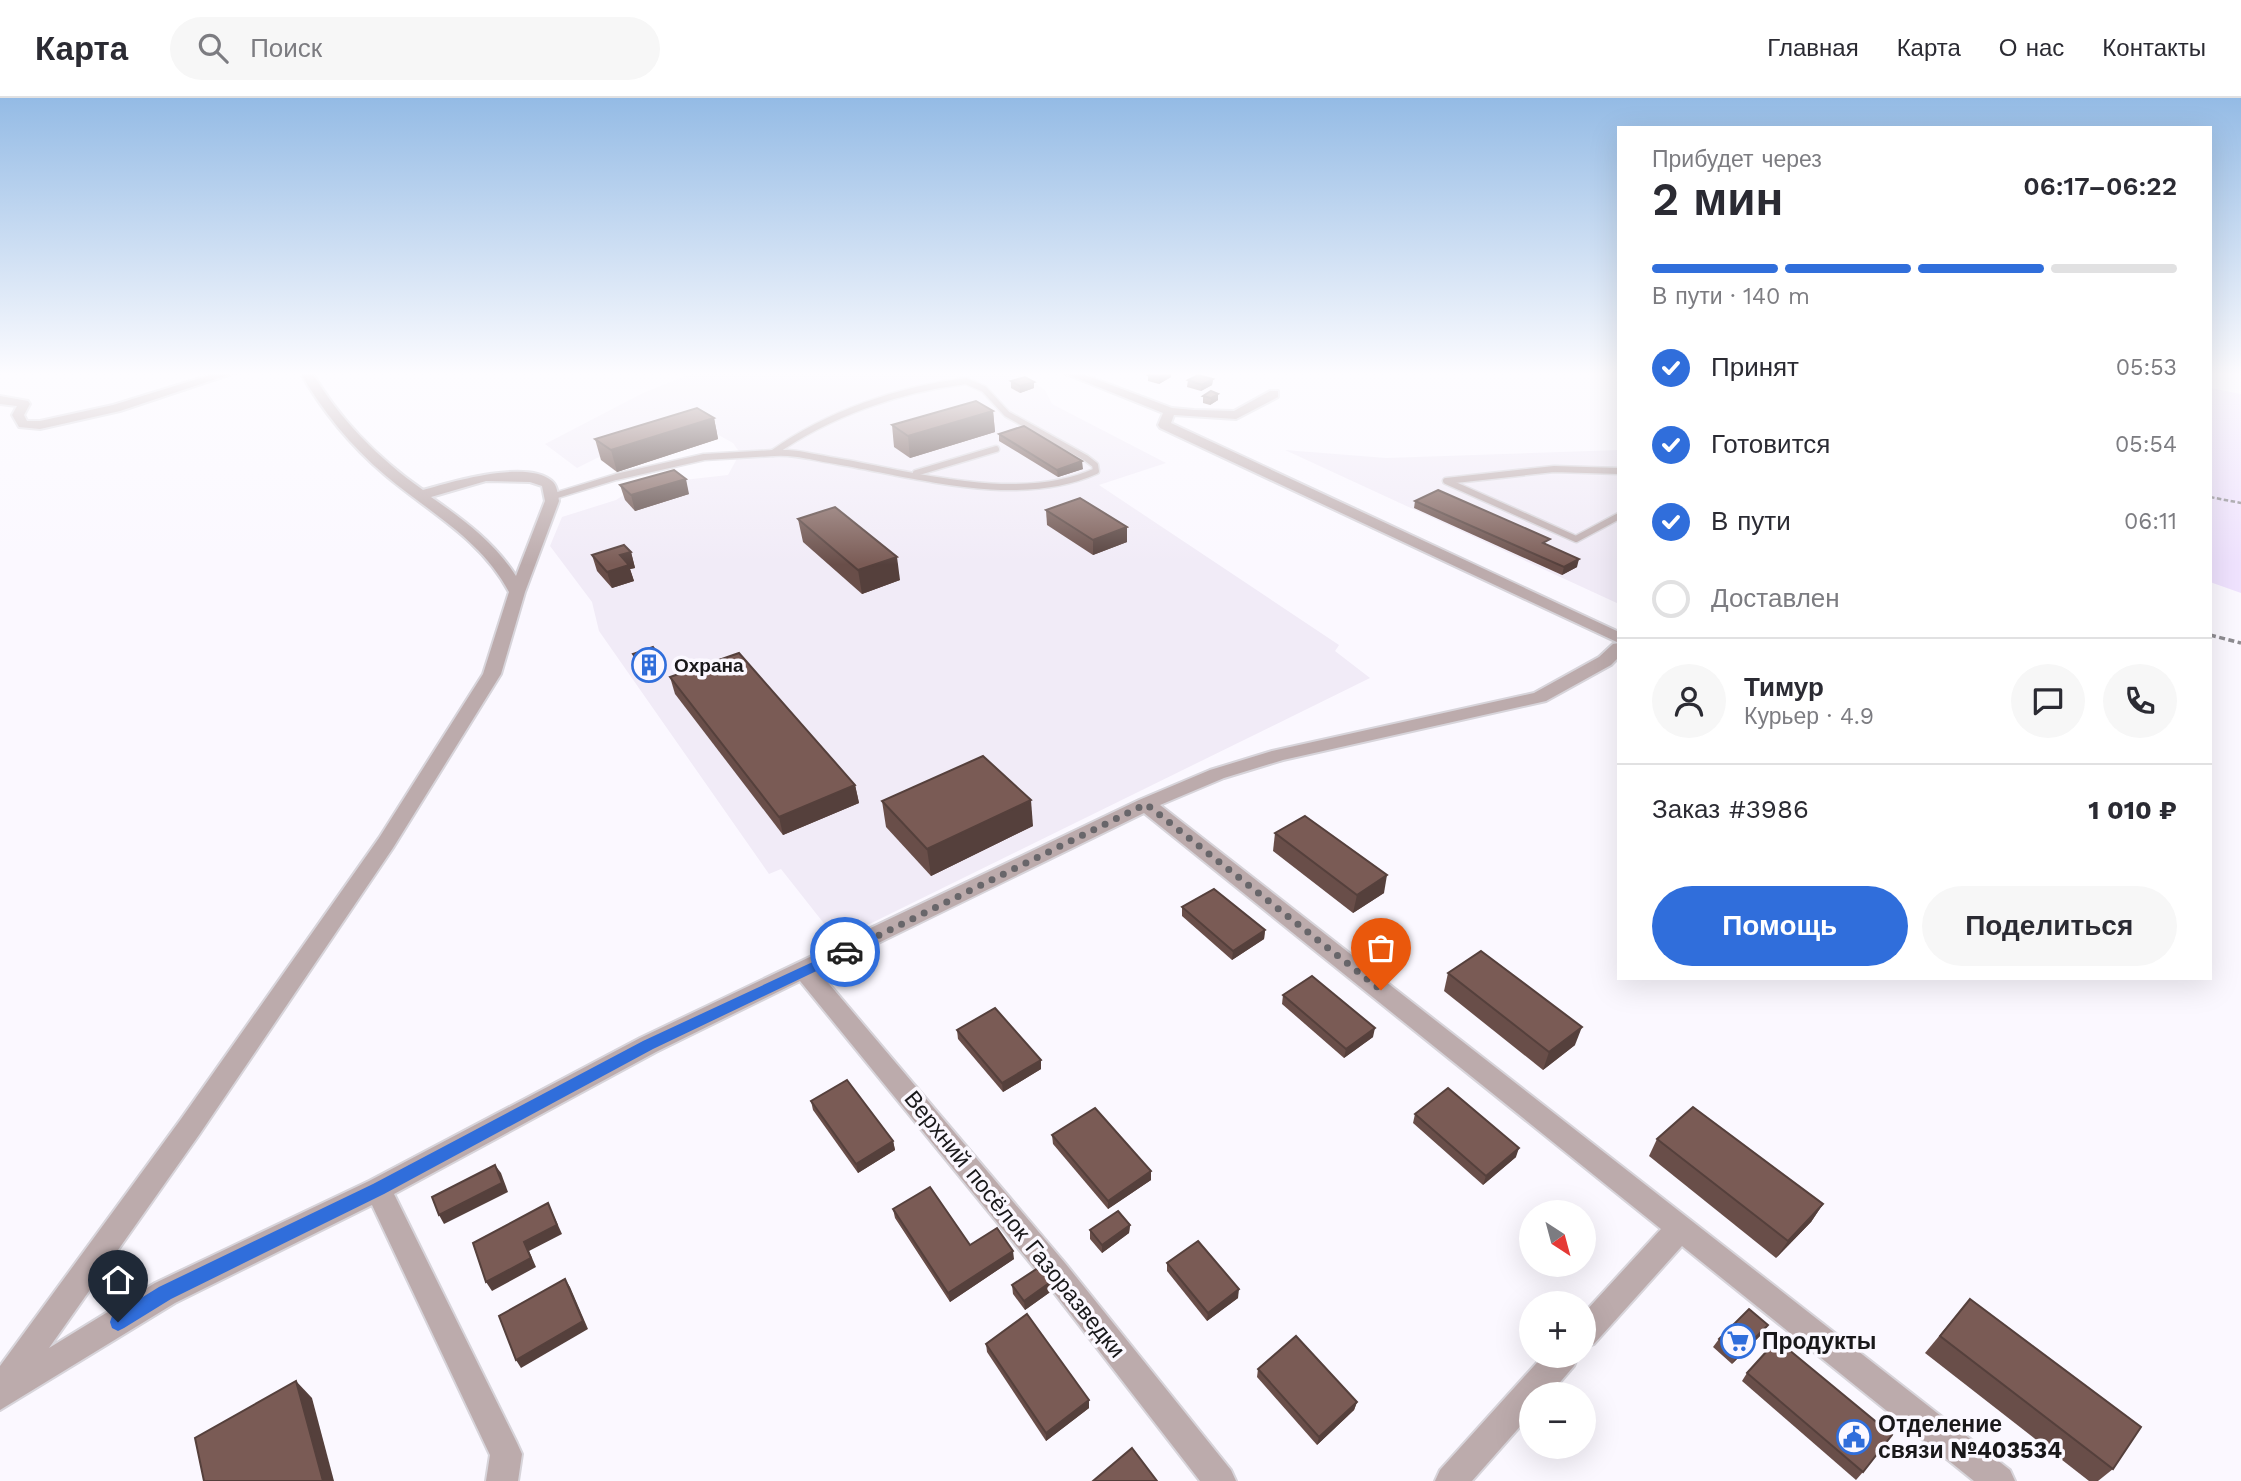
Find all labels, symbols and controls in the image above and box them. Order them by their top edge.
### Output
search box [170,17,660,80]
text: Карта [35,29,128,68]
icon: search [194,29,232,67]
text: Поиск [250,33,322,63]
text: Главная [1767,34,1859,62]
text: Карта [1897,34,1961,62]
text: О нас [1999,34,2064,62]
text: Контакты [2102,34,2206,62]
text: Прибудет через [1652,146,1822,173]
text: 06:17–06:22 [2023,171,2177,201]
text: 2 мин [1652,172,1783,226]
text: В пути · 140 m [1652,283,1810,310]
icon: check [1652,349,1690,387]
text: Принят [1711,352,1799,382]
text: 05:53 [2116,354,2177,381]
icon: check [1652,426,1690,464]
text: Готовится [1711,429,1830,459]
text: 05:54 [2115,431,2177,458]
icon: check [1652,503,1690,541]
text: В пути [1711,506,1791,536]
text: 06:11 [2124,508,2177,535]
text: Доставлен [1711,583,1840,613]
building icon: Охрана [630,646,668,684]
place label: Охрана [674,654,744,677]
button: person [1652,664,1726,738]
button: chat [2011,664,2085,738]
button: phone [2103,664,2177,738]
text: Тимур [1744,672,1824,702]
text: Курьер · 4.9 [1744,703,1874,730]
text: Заказ #3986 [1652,794,1809,824]
text: 1 010 ₽ [2088,795,2177,825]
button: Помощь [1652,886,1908,966]
button: Поделиться [1922,886,2177,966]
courier [810,917,880,987]
pin [1351,918,1411,990]
icon: bag [1362,929,1400,967]
icon: car [826,933,864,971]
street label: Верхний посёлок Газоразведки [899,1085,1131,1363]
north arrow [1519,1200,1596,1278]
map controls [1519,1200,1596,1459]
pin [88,1250,148,1322]
icon: home [99,1261,137,1299]
button: + [1519,1291,1596,1368]
supermarket icon: Продукты [1719,1322,1757,1360]
place label: Продукты [1762,1328,1876,1355]
button: − [1519,1382,1596,1459]
place label: Отделение связи №403534 [1878,1411,2062,1464]
public building icon: Отделение связи №403534 [1835,1418,1873,1456]

